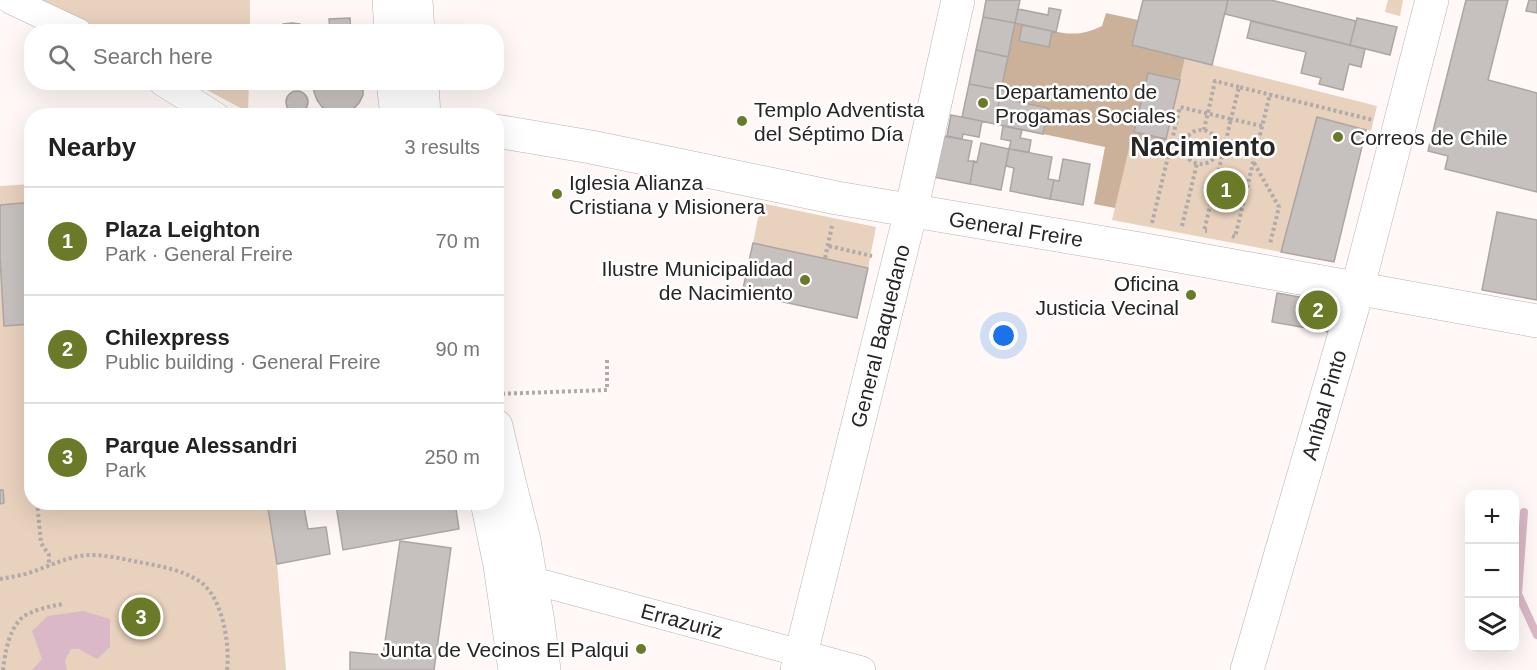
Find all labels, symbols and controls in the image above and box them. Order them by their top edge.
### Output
search box [24,24,504,90]
icon: search [45,41,78,74]
text: Search here [93,44,213,69]
place label: Departamento de Progamas Sociales [995,80,1176,127]
marker: Departamento de Progamas Sociales [976,96,990,110]
place label: Templo Adventista del Séptimo Día [754,98,925,145]
marker: Templo Adventista del Séptimo Día [735,114,749,128]
place label: Correos de Chile [1350,126,1508,149]
marker: Correos de Chile [1331,130,1345,144]
text: Nearby [48,132,136,162]
district label: Nacimiento [1130,132,1276,162]
text: 3 results [404,136,480,158]
pin: 1 [1206,168,1246,213]
place label: Iglesia Alianza Cristiana y Misionera [569,171,765,218]
marker: Iglesia Alianza Cristiana y Misionera [550,187,564,201]
street label: General Freire [947,207,1085,251]
text: Plaza Leighton [105,217,260,242]
text: 1 [62,230,73,252]
text: 70 m [436,230,480,252]
street label: General Baquedano [846,242,914,430]
text: Park · General Freire [105,243,293,265]
place label: Ilustre Municipalidad de Nacimiento [602,257,793,304]
place label: Oficina Justicia Vecinal [1035,272,1179,319]
marker: Ilustre Municipalidad de Nacimiento [798,273,812,287]
marker: Oficina Justicia Vecinal [1184,288,1198,302]
pin: 2 [1298,288,1338,332]
your location [989,321,1018,350]
text: Chilexpress [105,325,230,350]
text: 2 [62,338,73,360]
text: 90 m [436,338,480,360]
street label: Aníbal Pinto [1297,347,1351,463]
text: Public building · General Freire [105,351,381,373]
text: Parque Alessandri [105,433,297,458]
text: 3 [62,446,73,468]
text: 250 m [424,446,480,468]
text: Park [105,459,146,481]
map controls [1465,490,1519,652]
button: + [1465,490,1519,544]
button: − [1465,544,1519,598]
pin: 3 [122,594,160,640]
button: layers [1465,598,1519,652]
street label: Errazuriz [638,599,726,643]
place label: Junta de Vecinos El Palqui [380,638,629,661]
marker: Junta de Vecinos El Palqui [634,642,648,656]

